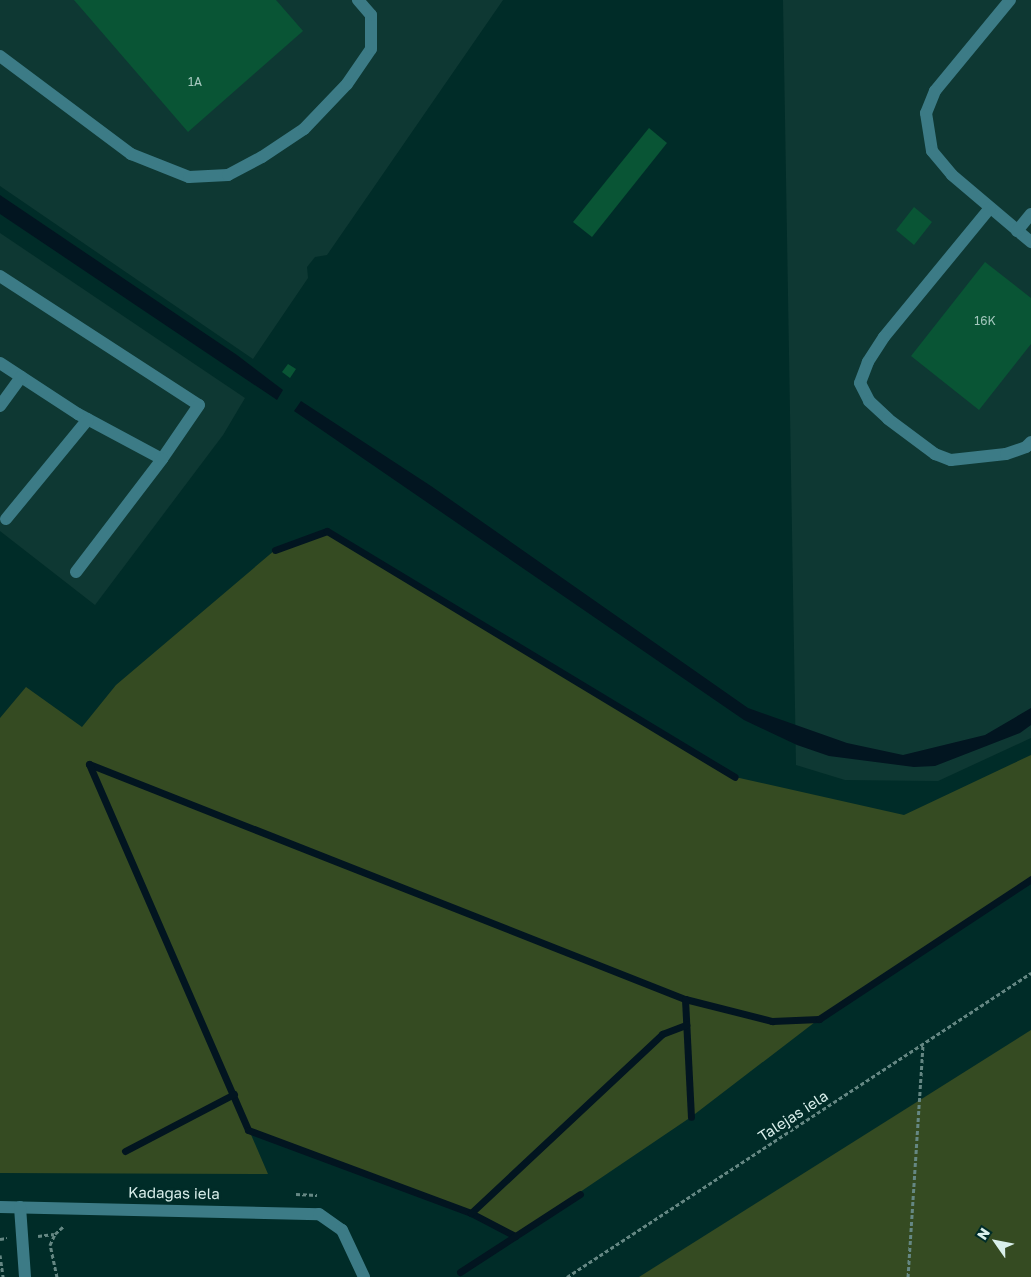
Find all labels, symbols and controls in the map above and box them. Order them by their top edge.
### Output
house number: 1A [188,75,202,89]
house number: 16K [974,314,996,328]
street label: Talejas iela [755,1087,831,1145]
street label: Kadagas iela [128,1183,220,1203]
north arrow [971,1217,1021,1267]
text: N [973,1224,993,1243]

